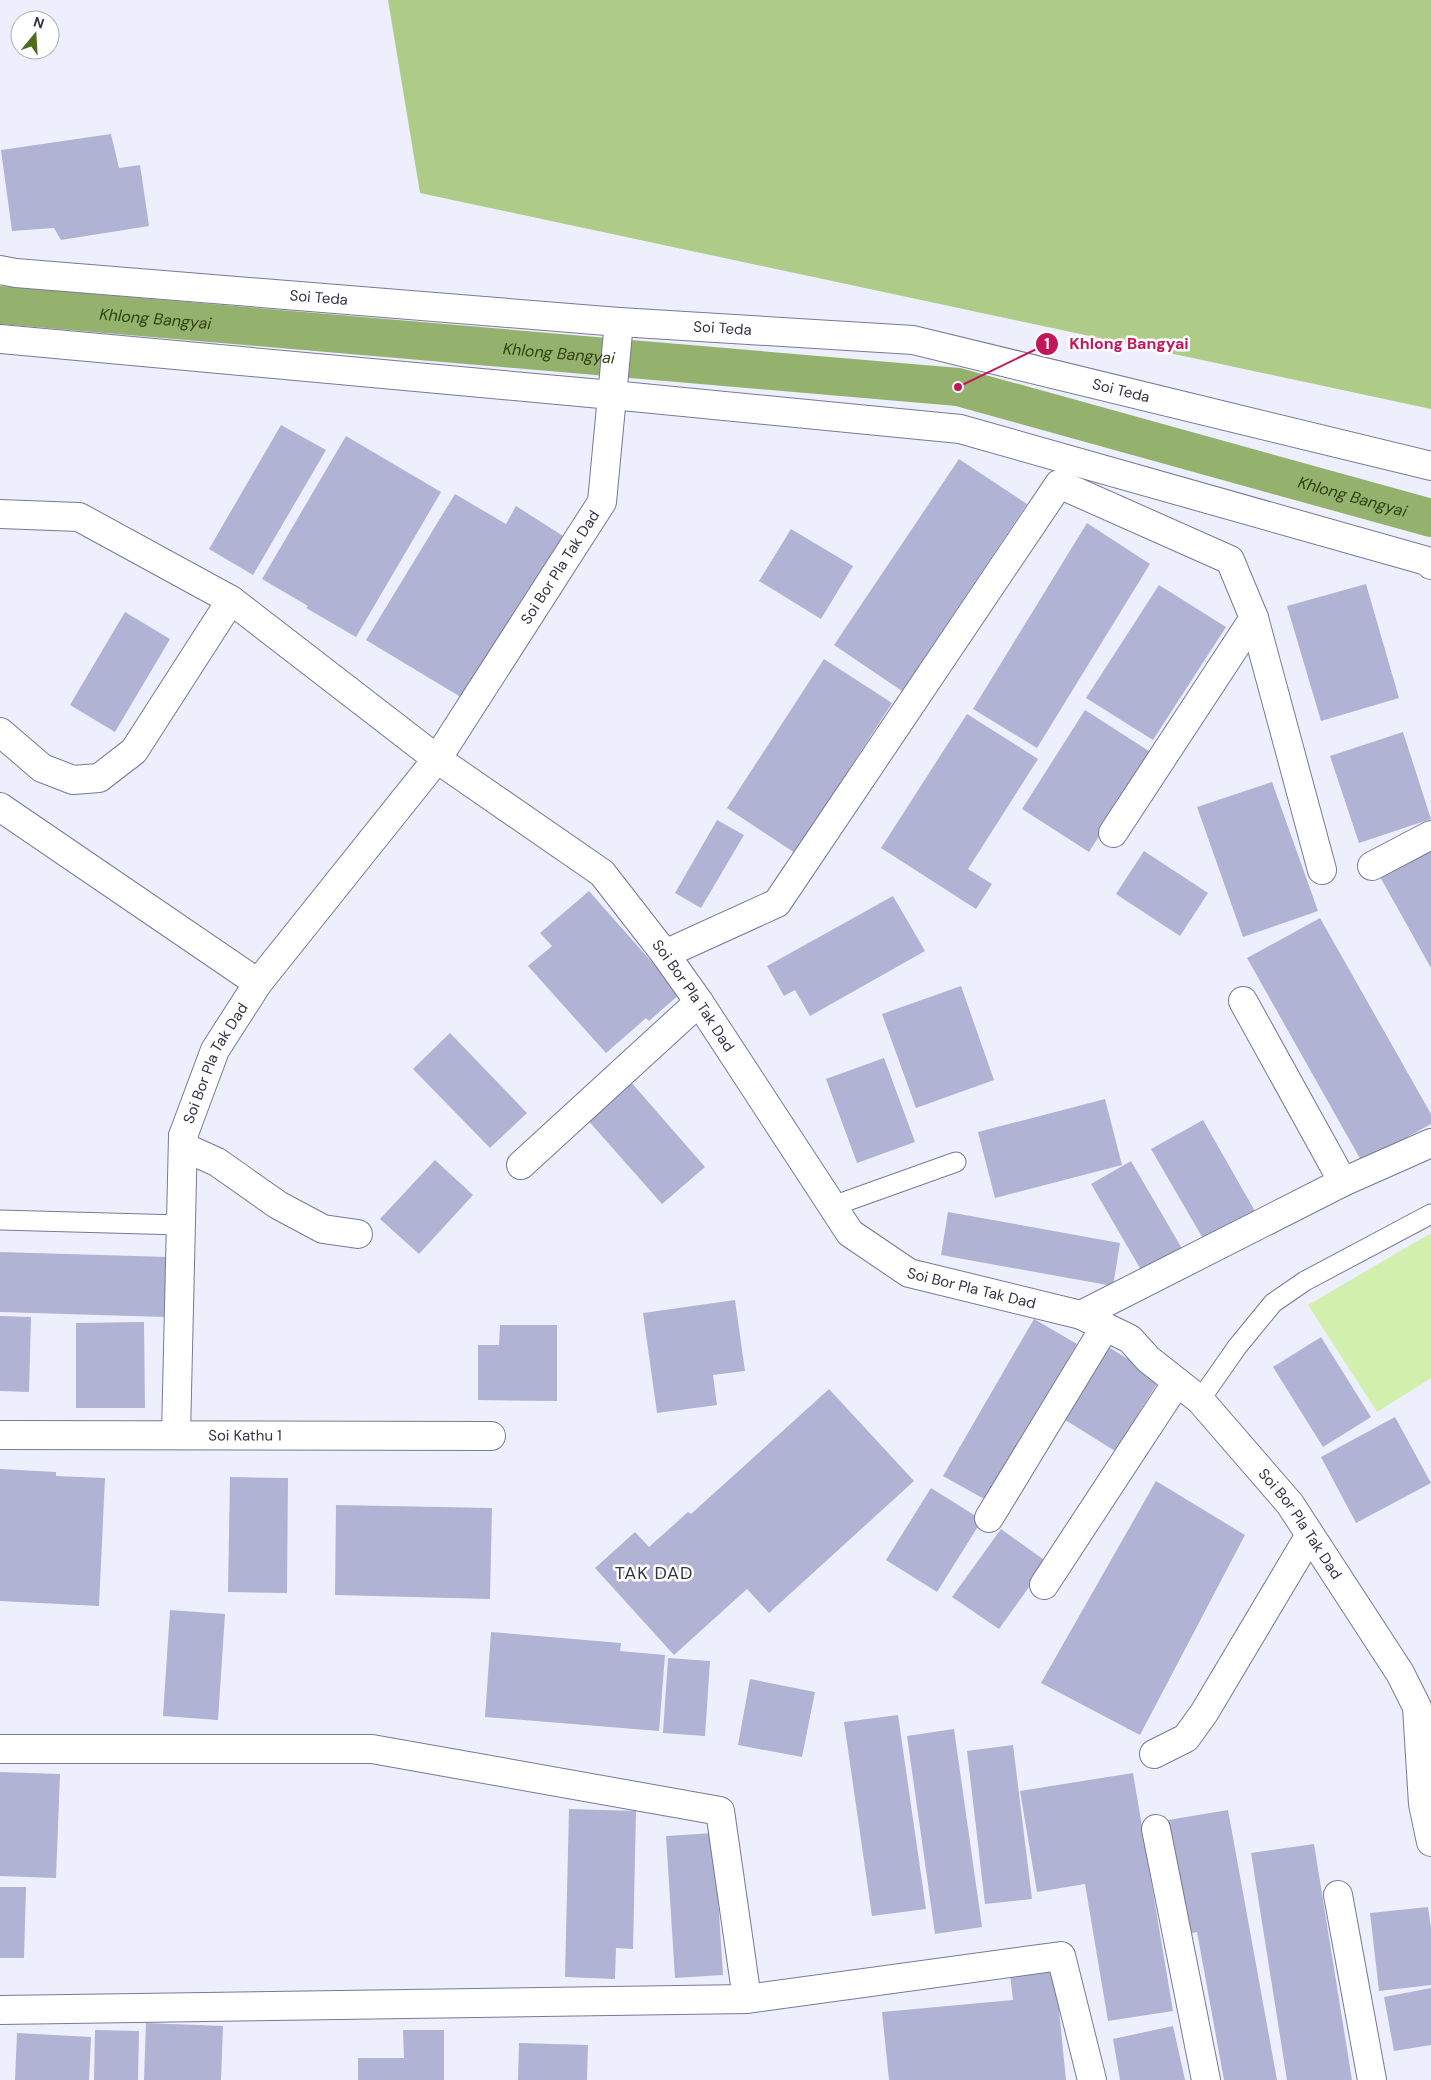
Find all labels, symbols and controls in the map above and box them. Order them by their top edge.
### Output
north arrow [10,10,60,60]
text: N [31,12,47,33]
street label: Soi Teda [289,285,349,310]
water label: Khlong Bangyai [99,304,213,334]
street label: Soi Teda [693,317,752,340]
callout: Khlong Bangyai [1035,328,1199,359]
text: Khlong Bangyai [1069,333,1189,354]
text: 1 [1044,334,1050,354]
water label: Khlong Bangyai [502,338,617,369]
street label: Soi Teda [1090,374,1152,407]
water label: Khlong Bangyai [1296,472,1410,522]
street label: Soi Bor Pla Tak Dad [516,506,604,628]
street label: Soi Bor Pla Tak Dad [648,936,739,1056]
street label: Soi Bor Pla Tak Dad [178,999,253,1126]
street label: Soi Bor Pla Tak Dad [905,1263,1038,1314]
street label: Soi Kathu 1 [208,1425,282,1446]
street label: Soi Bor Pla Tak Dad [1254,1464,1346,1583]
district label: TAK DAD [615,1561,693,1585]

